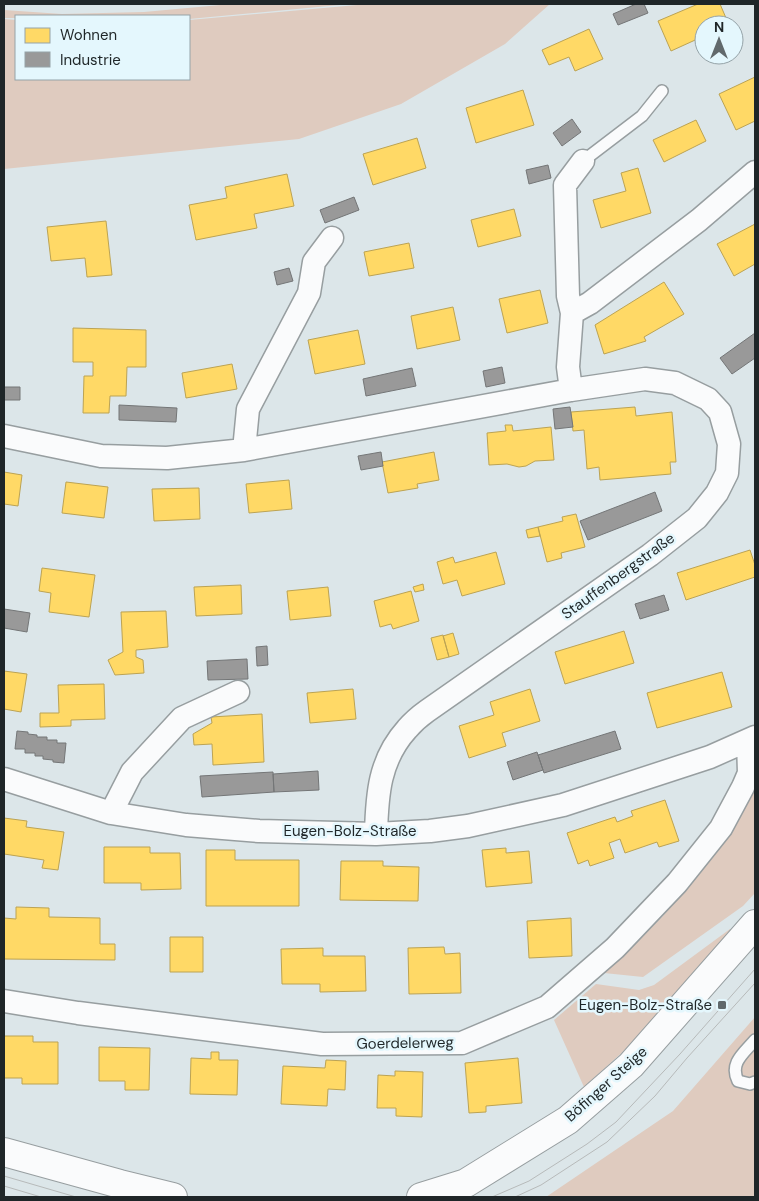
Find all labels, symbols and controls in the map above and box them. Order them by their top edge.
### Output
legend [15,15,190,80]
north arrow [694,15,744,65]
text: N [714,18,724,36]
text: Wohnen [60,25,117,45]
text: Industrie [60,50,121,70]
street label: Stauffenbergstraße [558,528,678,624]
street label: Eugen-Bolz-Straße [283,821,417,841]
place label: Eugen-Bolz-Straße [579,995,712,1015]
marker: Eugen-Bolz-Straße [716,999,728,1011]
street label: Goerdelerweg [356,1032,454,1054]
street label: Böfinger Steige [561,1042,651,1126]

